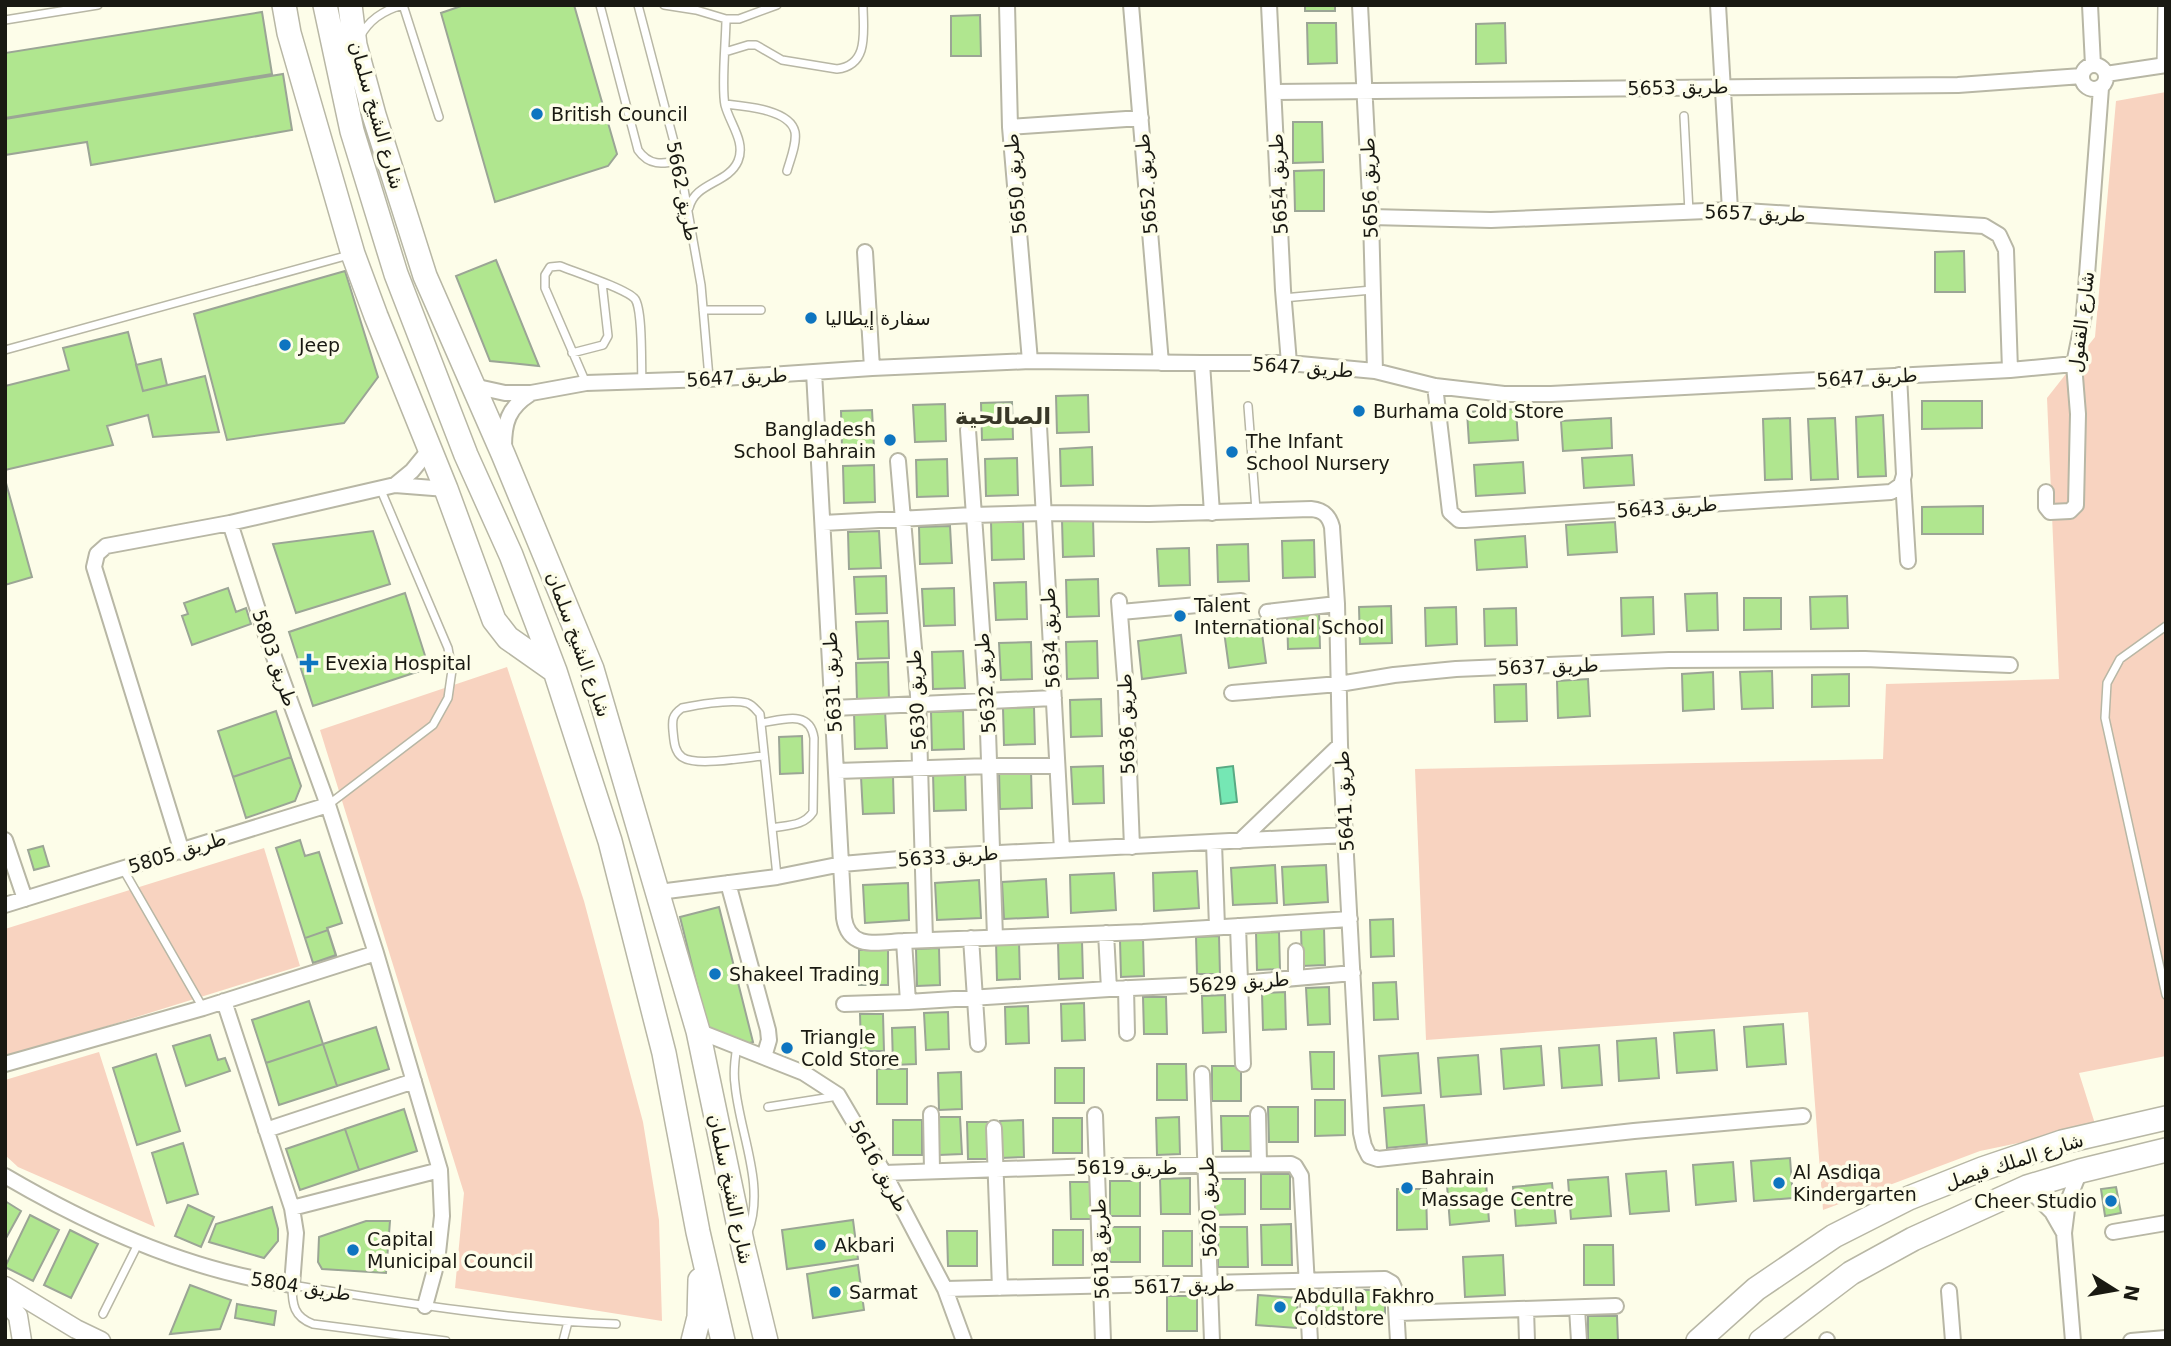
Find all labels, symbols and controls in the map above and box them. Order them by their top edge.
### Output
street label: شارع الشيخ سلمان [344,38,409,192]
street label: طريق 5653 [1627,75,1729,100]
place label: British Council [551,103,688,125]
marker: British Council [529,106,545,122]
street label: طريق 5650 [1000,133,1031,235]
street label: طريق 5652 [1131,133,1162,235]
street label: طريق 5654 [1264,133,1293,235]
street label: طريق 5656 [1356,137,1383,239]
street label: طريق 5662 [662,139,703,243]
street label: طريق 5657 [1704,200,1806,227]
street label: شارع القفول [2064,270,2099,374]
place label: سفارة إيطاليا [825,307,931,331]
marker: سفارة إيطاليا [803,310,819,326]
place label: Jeep [298,334,340,356]
marker: Jeep [277,337,293,353]
street label: طريق 5647 [1252,352,1354,382]
street label: طريق 5647 [686,363,788,392]
street label: طريق 5647 [1816,363,1918,392]
place label: Burhama Cold Store [1373,400,1564,422]
district label: الصالحية [955,403,1051,429]
marker: Burhama Cold Store [1351,403,1367,419]
place label: Bangladesh School Bahrain [733,418,876,462]
place label: The Infant School Nursery [1245,430,1390,474]
marker: Bangladesh School Bahrain [882,432,898,448]
marker: The Infant School Nursery [1224,444,1240,460]
street label: طريق 5643 [1616,492,1718,522]
street label: شارع الشيخ سلمان [542,568,616,720]
street label: طريق 5634 [1036,587,1065,689]
place label: Talent International School [1193,594,1384,638]
street label: طريق 5803 [247,607,302,710]
marker: Talent International School [1172,608,1188,624]
street label: طريق 5631 [818,631,847,733]
street label: طريق 5632 [970,632,1000,734]
street label: طريق 5630 [902,649,931,751]
place label: Evexia Hospital [325,652,471,674]
marker: Evexia Hospital [299,653,319,673]
street label: طريق 5637 [1497,653,1599,680]
street label: طريق 5636 [1113,673,1140,775]
street label: طريق 5641 [1330,750,1359,852]
street label: طريق 5805 [125,827,229,878]
street label: طريق 5633 [897,841,999,871]
place label: Shakeel Trading [729,963,879,985]
marker: Shakeel Trading [707,966,723,982]
street label: طريق 5629 [1188,967,1290,997]
place label: Triangle Cold Store [800,1026,900,1070]
marker: Triangle Cold Store [779,1040,795,1056]
street label: شارع الشيخ سلمان [703,1112,758,1266]
street label: طريق 5616 [844,1116,913,1216]
street label: شارع الملك فيصل [1942,1128,2086,1195]
street label: طريق 5619 [1076,1156,1178,1179]
street label: طريق 5620 [1195,1156,1222,1258]
place label: Al Asdiqa Kindergarten [1793,1161,1917,1205]
place label: Bahrain Massage Centre [1421,1166,1574,1210]
marker: Al Asdiqa Kindergarten [1771,1175,1787,1191]
marker: Bahrain Massage Centre [1399,1180,1415,1196]
place label: Cheer Studio [1974,1190,2097,1212]
marker: Cheer Studio [2103,1193,2119,1209]
street label: طريق 5618 [1087,1198,1114,1300]
place label: Capital Municipal Council [367,1228,533,1272]
place label: Akbari [834,1234,895,1256]
marker: Akbari [812,1237,828,1253]
marker: Capital Municipal Council [345,1242,361,1258]
north arrow [2080,1255,2150,1325]
street label: طريق 5804 [249,1267,353,1306]
street label: طريق 5617 [1133,1272,1235,1299]
place label: Sarmat [849,1281,918,1303]
text: N [2119,1283,2144,1303]
marker: Sarmat [827,1284,843,1300]
place label: Abdulla Fakhro Coldstore [1294,1285,1434,1329]
marker: Abdulla Fakhro Coldstore [1272,1299,1288,1315]

